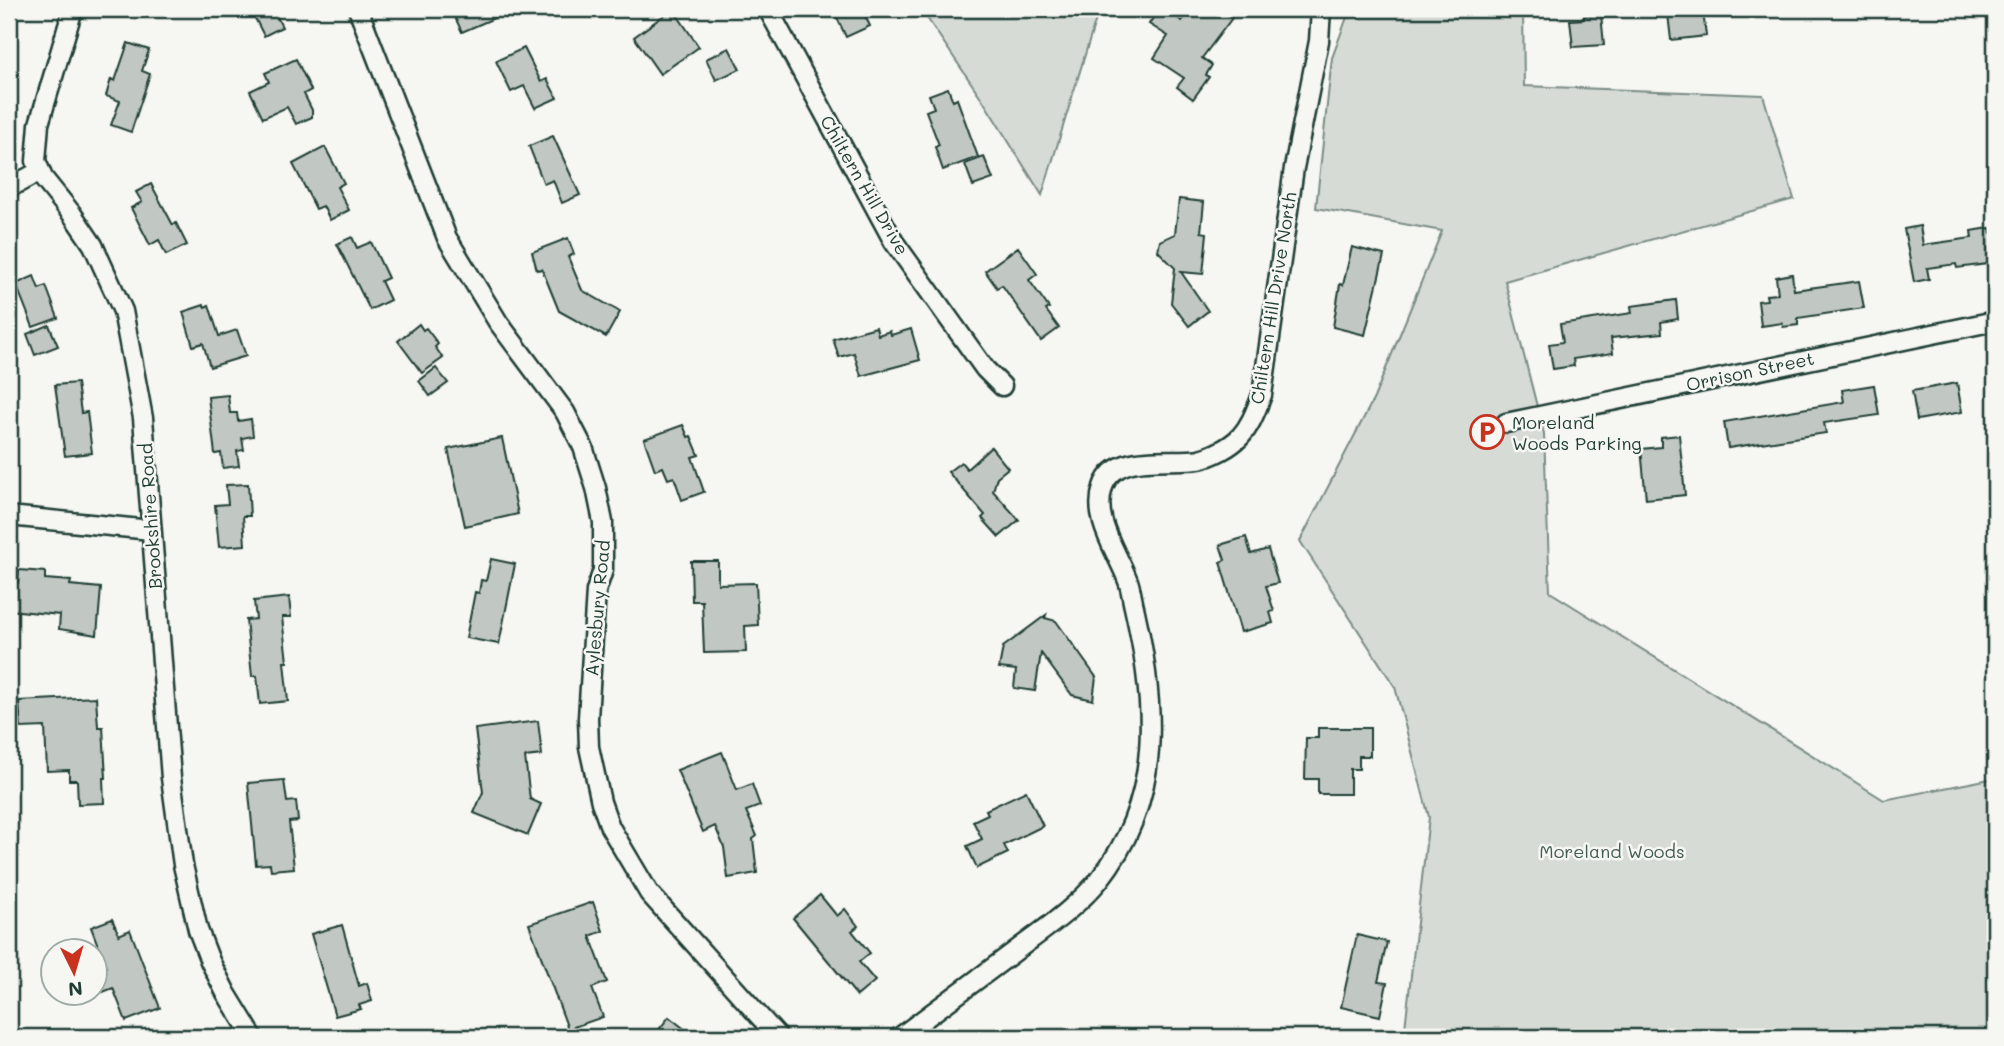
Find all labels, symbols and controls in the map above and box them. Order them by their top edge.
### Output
street label: Chiltern Hill Drive [815,111,915,259]
street label: Chiltern Hill Drive North [1244,190,1302,406]
street label: Orrison Street [1684,346,1816,396]
place label: Moreland Woods Parking [1512,410,1642,455]
parking icon: Moreland Woods Parking [1468,413,1506,451]
street label: Brookshire Road [133,442,167,590]
street label: Aylesbury Road [579,539,615,677]
park label: Moreland Woods [1539,839,1685,863]
north arrow [38,937,108,1007]
text: N [67,976,84,1003]

